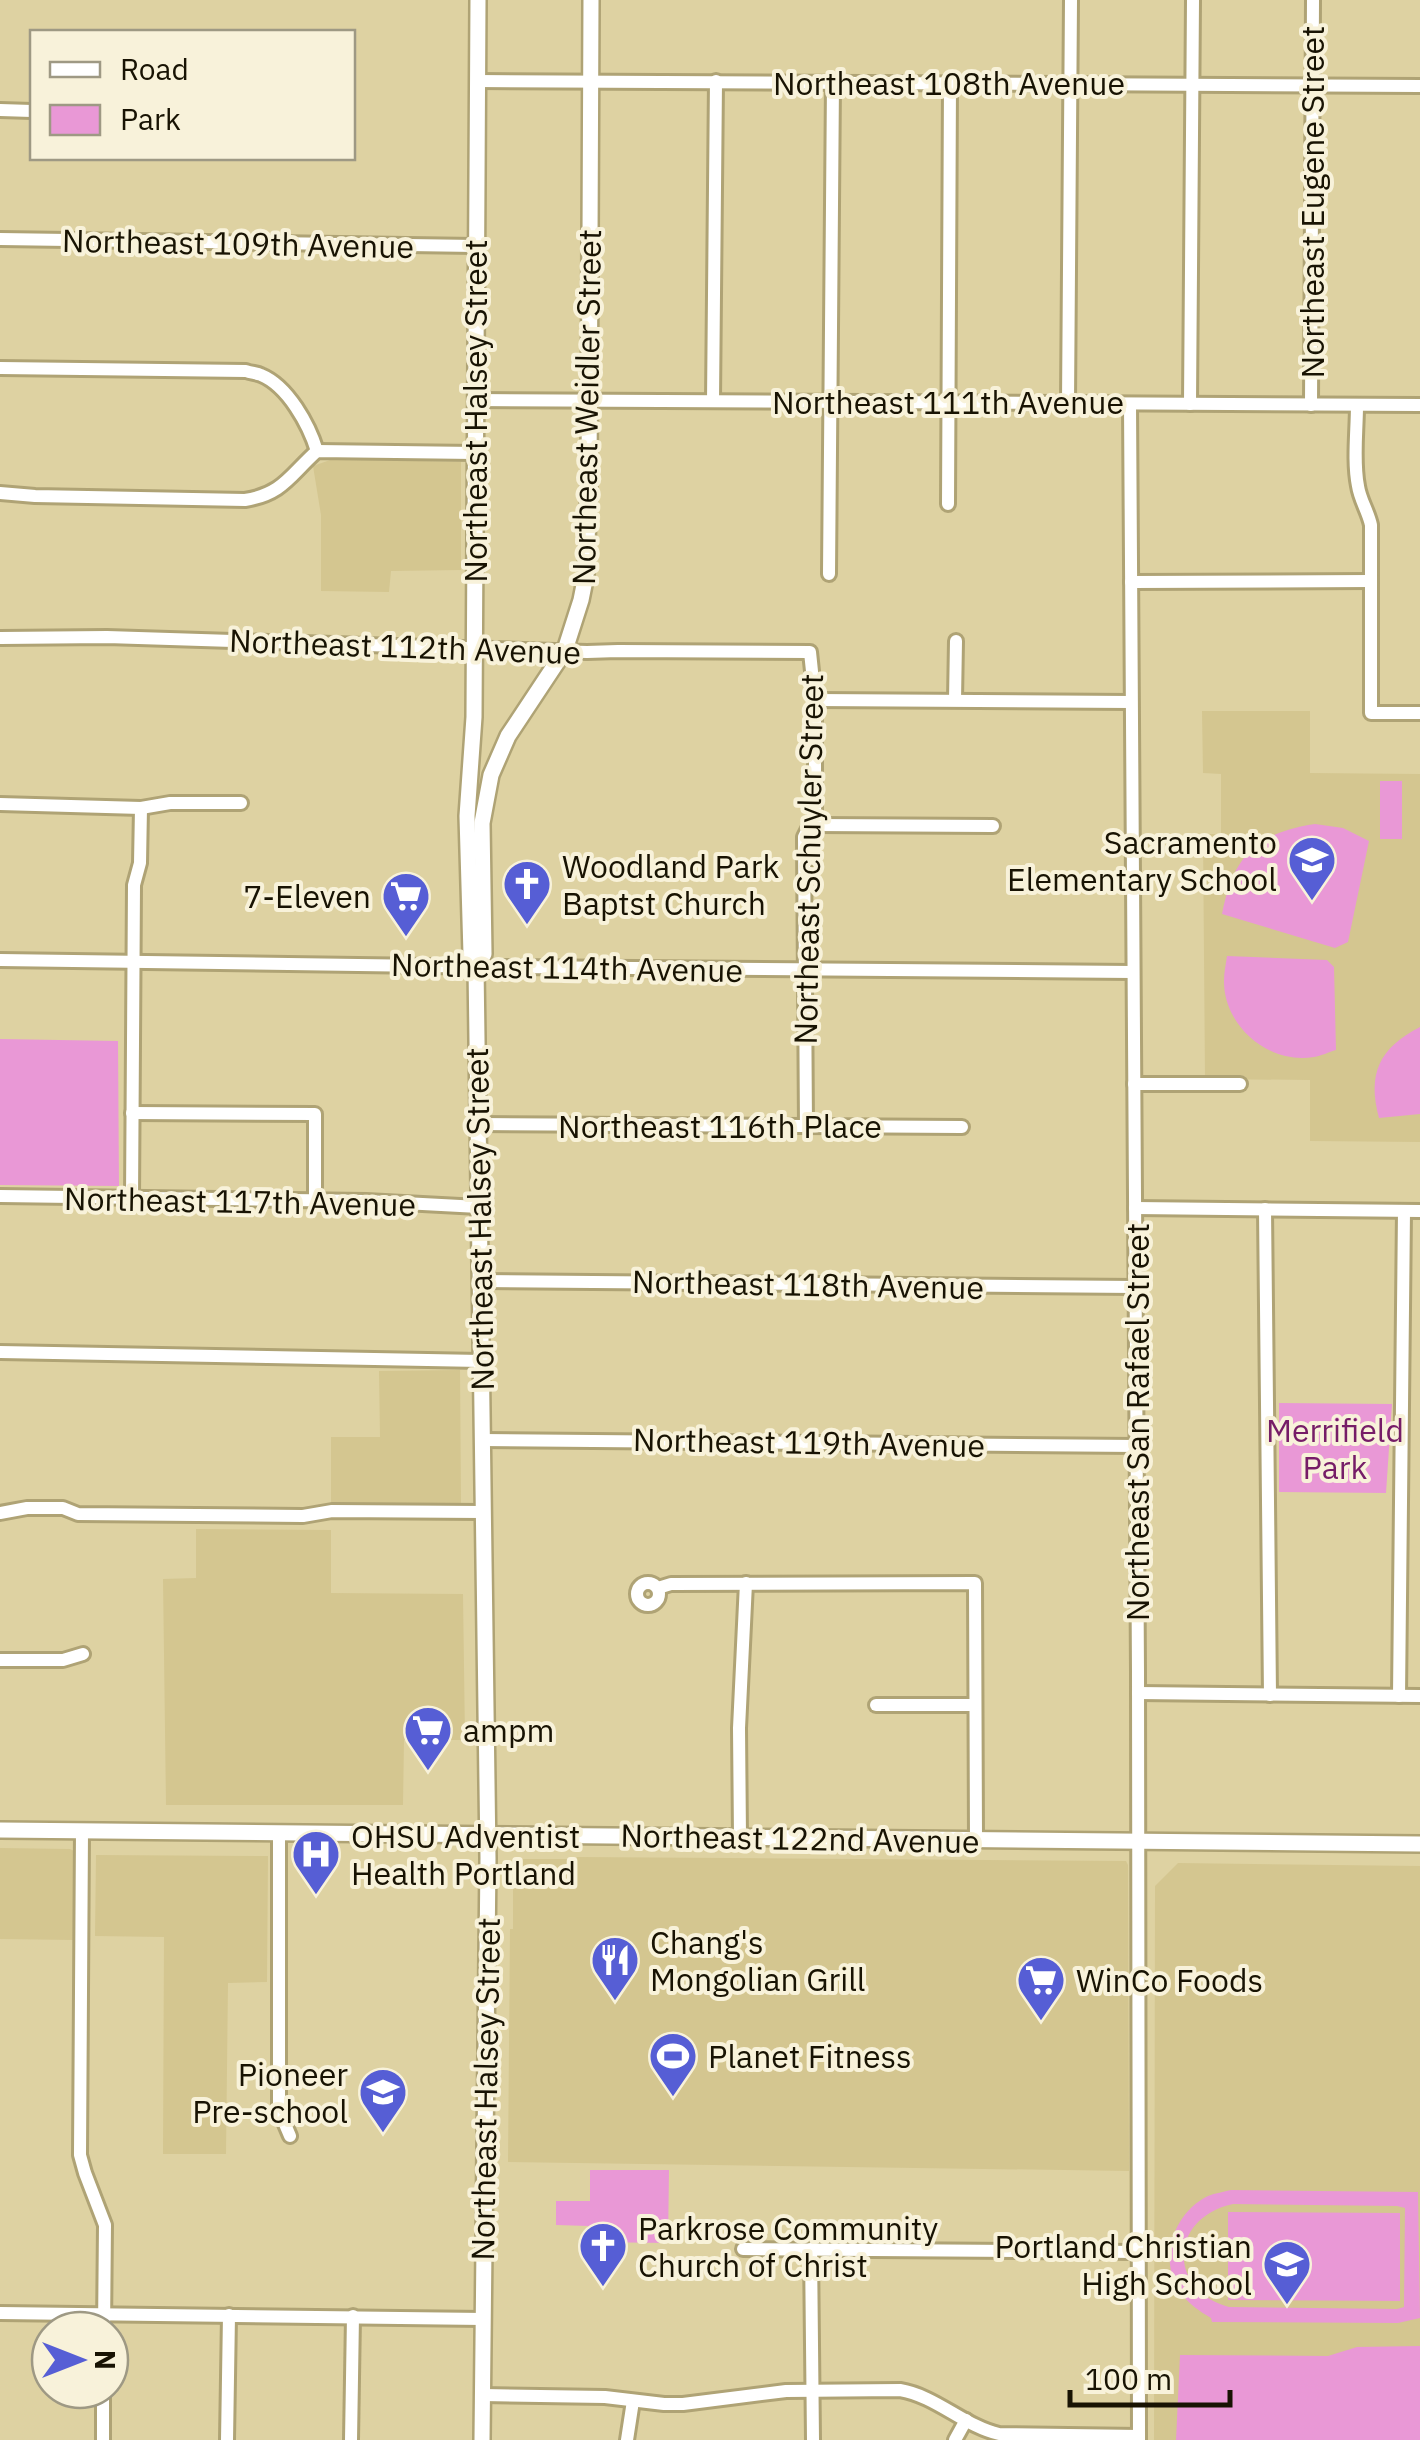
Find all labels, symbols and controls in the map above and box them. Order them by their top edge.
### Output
street label: Northeast Eugene Street [1291,26,1333,378]
legend [30,30,355,160]
text: Road [120,49,189,88]
street label: Northeast 108th Avenue [773,62,1125,104]
text: Park [120,99,181,138]
street label: Northeast 109th Avenue [62,219,414,267]
street label: Northeast Weidler Street [562,229,610,585]
street label: Northeast Halsey Street [454,239,496,583]
street label: Northeast 111th Avenue [772,381,1124,423]
street label: Northeast 112th Avenue [228,619,582,673]
street label: Northeast Schuyler Street [784,673,832,1045]
place label: Sacramento Elementary School [1007,821,1277,900]
school or university icon: Sacramento Elementary School [1286,834,1338,902]
place label: Woodland Park Baptst Church [562,845,779,924]
church icon: Woodland Park Baptst Church [501,858,553,926]
supermarket icon: 7-Eleven [380,870,432,938]
place label: 7-Eleven [243,875,371,917]
street label: Northeast 114th Avenue [391,943,743,991]
street label: Northeast Halsey Street [455,1047,503,1391]
street label: Northeast 116th Place [558,1105,882,1147]
street label: Northeast 117th Avenue [64,1177,416,1225]
street label: Northeast San Rafael Street [1116,1223,1158,1621]
street label: Northeast 118th Avenue [632,1260,984,1308]
park label: Merrifield Park [1266,1409,1404,1488]
street label: Northeast 119th Avenue [633,1418,985,1466]
supermarket icon: ampm [402,1704,454,1772]
place label: ampm [463,1709,555,1751]
street label: Northeast 122nd Avenue [620,1814,980,1862]
place label: OHSU Adventist Health Portland [351,1815,580,1894]
hospital icon: OHSU Adventist Health Portland [290,1828,342,1896]
street label: Northeast Halsey Street [461,1917,509,2261]
place label: Chang's Mongolian Grill [650,1921,865,2000]
restaurant icon: Chang's Mongolian Grill [589,1934,641,2002]
supermarket icon: WinCo Foods [1015,1954,1067,2022]
place label: WinCo Foods [1076,1959,1263,2001]
sports icon: Planet Fitness [647,2030,699,2098]
place label: Planet Fitness [708,2035,912,2077]
place label: Pioneer Pre-school [192,2053,348,2132]
school or university icon: Pioneer Pre-school [357,2066,409,2134]
place label: Parkrose Community Church of Christ [638,2207,938,2286]
church icon: Parkrose Community Church of Christ [577,2220,629,2288]
place label: Portland Christian High School [994,2225,1252,2304]
school or university icon: Portland Christian High School [1261,2238,1313,2306]
north arrow [30,2310,130,2410]
scale bar [1070,2345,1230,2407]
text: N [87,2350,124,2370]
text: 100 m [1085,2359,1172,2398]

